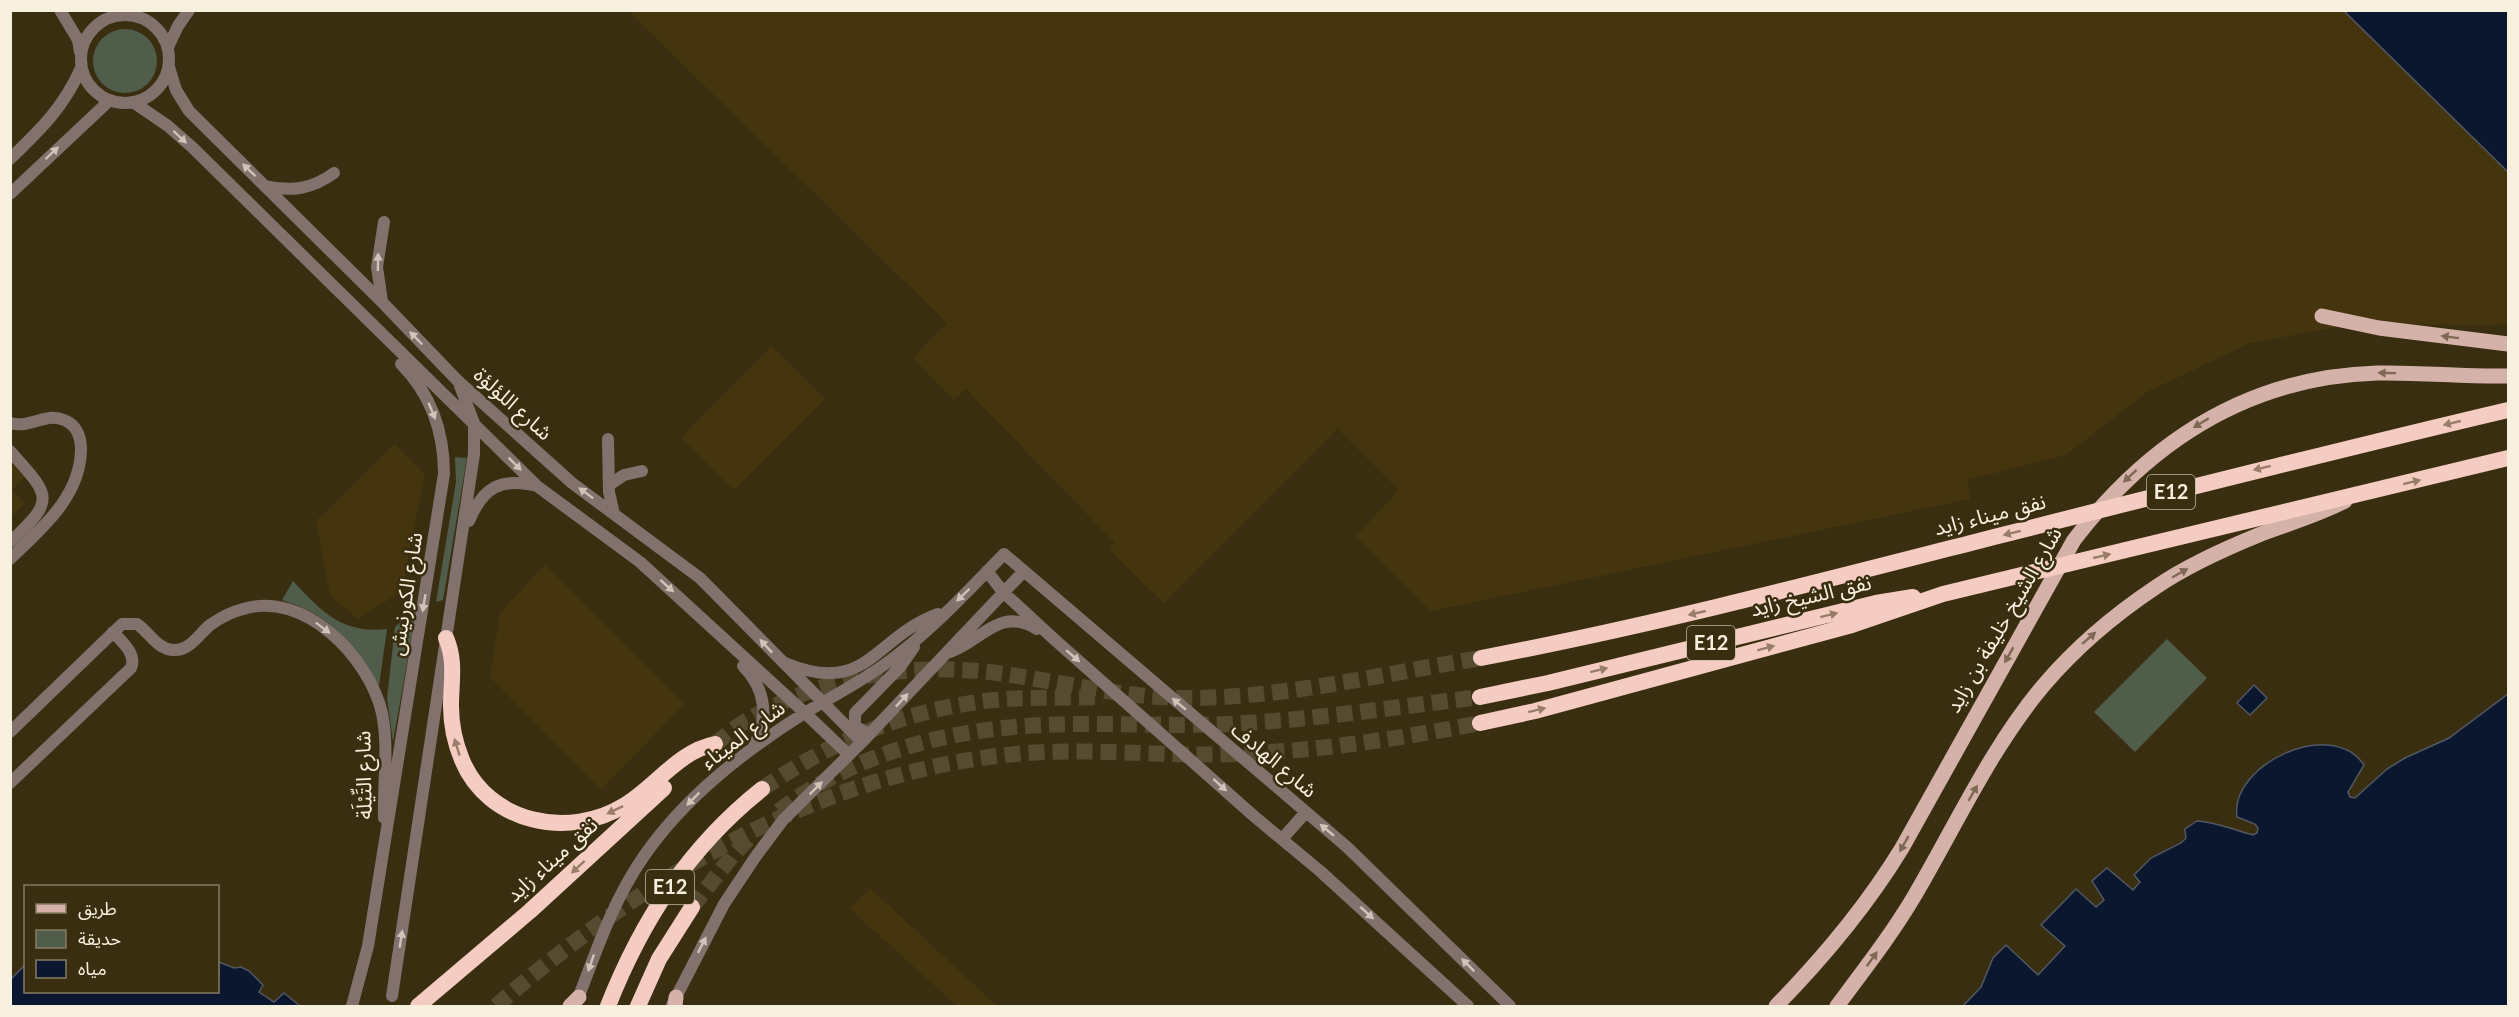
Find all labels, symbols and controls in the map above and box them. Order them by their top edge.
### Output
one-way arrow [173,130,188,144]
one-way arrow [45,146,59,160]
one-way arrow [242,164,256,178]
one-way arrow [373,252,382,271]
one-way arrow [410,331,424,345]
one-way arrow [2441,333,2460,342]
street label: شارع اللؤلؤة [467,361,558,448]
one-way arrow [2378,369,2397,378]
one-way arrow [427,403,437,421]
one-way arrow [2192,418,2209,428]
one-way arrow [2442,419,2461,429]
one-way arrow [508,457,522,472]
one-way arrow [2253,464,2271,474]
one-way arrow [2123,469,2138,482]
road number: E12 [2147,475,2195,509]
one-way arrow [2403,476,2421,486]
one-way arrow [578,488,593,500]
street label: نفق ميناء زايد [1931,488,2049,541]
street label: شارع الشيخ خليفة بن زايد [1939,522,2069,718]
one-way arrow [2003,528,2021,538]
street label: شارع الكورنيش [382,530,431,658]
one-way arrow [2093,550,2112,560]
one-way arrow [2172,567,2188,578]
street label: نفق الشيخ زايد [1748,569,1874,624]
one-way arrow [659,579,674,592]
one-way arrow [956,587,970,601]
one-way arrow [420,594,429,613]
one-way arrow [1687,609,1706,618]
one-way arrow [1820,609,1838,619]
one-way arrow [316,622,331,634]
road number: E12 [1687,626,1735,660]
one-way arrow [2081,631,2097,644]
one-way arrow [760,639,773,654]
one-way arrow [1757,643,1775,652]
one-way arrow [2004,647,2014,664]
one-way arrow [1066,649,1081,663]
one-way arrow [1590,665,1608,675]
one-way arrow [895,692,909,707]
street label: شارع الميناء [695,694,791,777]
one-way arrow [1172,698,1187,711]
one-way arrow [1528,705,1547,715]
street label: شارع الهادف [1224,716,1323,805]
street label: شارع التِّيْلَة [348,730,380,820]
one-way arrow [452,738,462,756]
one-way arrow [1212,778,1227,791]
one-way arrow [809,781,824,795]
one-way arrow [1967,785,1978,801]
one-way arrow [686,792,700,806]
one-way arrow [607,806,624,815]
street label: نفق ميناء زايد [500,811,603,908]
one-way arrow [1319,824,1335,837]
one-way arrow [1899,836,1909,853]
one-way arrow [570,860,585,874]
road number: E12 [646,870,694,904]
legend [24,885,219,993]
text: طريق [78,897,117,920]
one-way arrow [1359,906,1374,919]
text: حديقة [78,927,121,949]
one-way arrow [396,929,405,948]
one-way arrow [697,936,707,953]
one-way arrow [1866,952,1878,968]
one-way arrow [585,954,595,972]
text: مياه [78,957,107,979]
one-way arrow [1462,959,1476,973]

